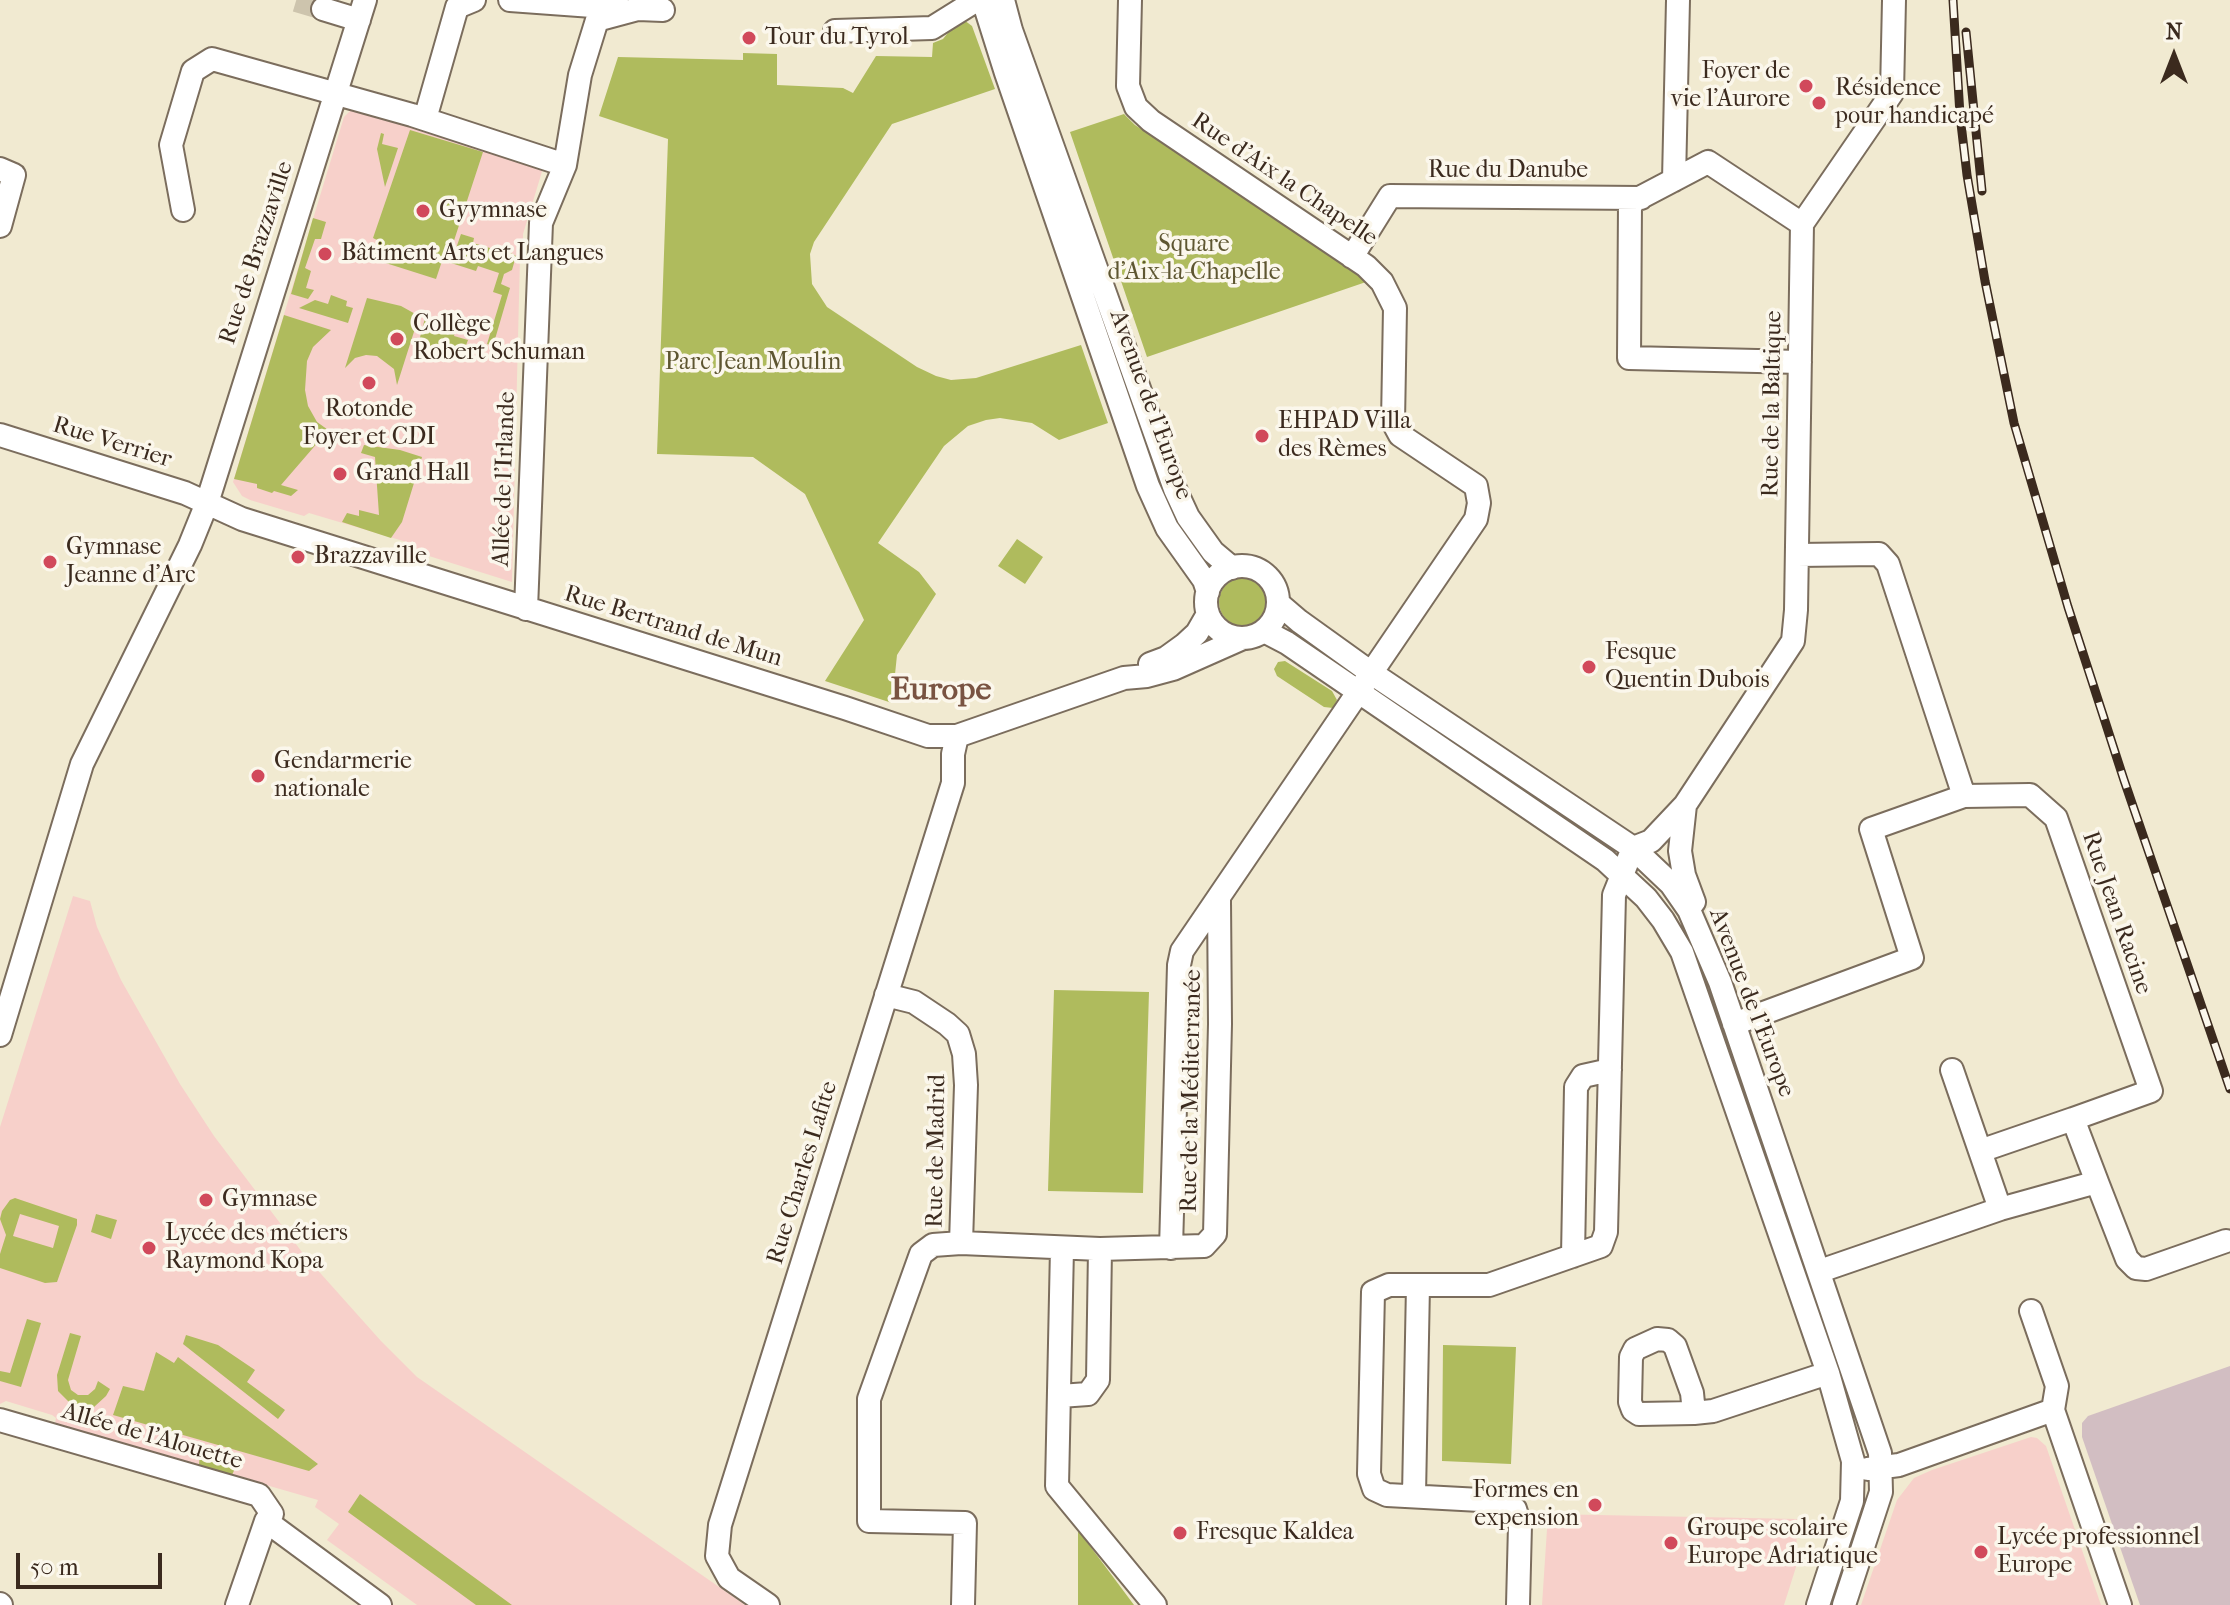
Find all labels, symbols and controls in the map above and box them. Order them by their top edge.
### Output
north arrow [2134,16,2214,96]
text: N [2166,19,2182,45]
place label: Tour du Tyrol [765,24,909,52]
marker: Tour du Tyrol [740,29,758,47]
place label: Foyer de vie l’Aurore [1670,58,1790,114]
place label: Résidence pour handicapé [1835,75,1994,131]
marker: Foyer de vie l’Aurore [1797,77,1815,95]
marker: Résidence pour handicapé [1810,94,1828,112]
street label: Rue d'Aix la Chapelle [1185,107,1383,253]
street label: Rue du Danube [1428,157,1588,185]
street label: Rue de Brazzaville [214,158,300,348]
place label: Gyymnase [439,197,547,225]
marker: Gyymnase [414,202,432,220]
park label: Square d’Aix-la-Chapelle [1108,231,1280,287]
place label: Bâtiment Arts et Langues [341,240,604,268]
marker: Bâtiment Arts et Langues [316,245,334,263]
street label: Avenue de l'Europe [1102,306,1198,504]
street label: Rue de la Baltique [1757,310,1789,498]
place label: Collège Robert Schuman [413,311,585,367]
marker: Collège Robert Schuman [388,330,406,348]
park label: Parc Jean Moulin [665,349,841,377]
marker: Rotonde Foyer et CDI [360,374,378,392]
street label: Allée de l'Irlande [488,391,522,567]
place label: Rotonde Foyer et CDI [303,396,435,452]
place label: EHPAD Villa des Rèmes [1278,408,1411,464]
street label: Rue Verrier [49,411,175,475]
marker: EHPAD Villa des Rèmes [1253,427,1271,445]
place label: Grand Hall [356,460,470,488]
marker: Grand Hall [331,465,349,483]
place label: Gymnase Jeanne d'Arc [66,534,196,590]
place label: Brazzaville [314,543,427,571]
marker: Brazzaville [289,548,307,566]
marker: Gymnase Jeanne d'Arc [41,553,59,571]
street label: Rue Bertrand de Mun [560,580,786,674]
place label: Fesque Quentin Dubois [1605,639,1770,695]
marker: Fesque Quentin Dubois [1580,658,1598,676]
district label: Europe [891,672,991,710]
place label: Gendarmerie nationale [274,748,412,804]
marker: Gendarmerie nationale [249,767,267,785]
street label: Rue Jean Racine [2075,828,2157,998]
street label: Avenue de l'Europe [1702,905,1800,1101]
street label: Rue de la Méditerranée [1175,969,1209,1213]
street label: Rue de Madrid [921,1074,953,1228]
street label: Rue Charles Lafite [761,1078,845,1268]
place label: Gymnase [222,1186,317,1214]
marker: Gymnase [197,1191,215,1209]
place label: Lycée des métiers Raymond Kopa [165,1220,348,1276]
marker: Lycée des métiers Raymond Kopa [140,1239,158,1257]
street label: Allée de l'Alouette [58,1397,246,1477]
place label: Formes en expension [1472,1477,1579,1533]
marker: Formes en expension [1586,1496,1604,1514]
place label: Groupe scolaire Europe Adriatique [1687,1515,1878,1571]
place label: Fresque Kaldea [1196,1519,1354,1547]
marker: Fresque Kaldea [1171,1524,1189,1542]
place label: Lycée professionnel Europe [1997,1524,2200,1580]
marker: Groupe scolaire Europe Adriatique [1662,1534,1680,1552]
scale bar [20,1537,166,1587]
marker: Lycée professionnel Europe [1972,1543,1990,1561]
text: 50 m [30,1553,79,1581]

